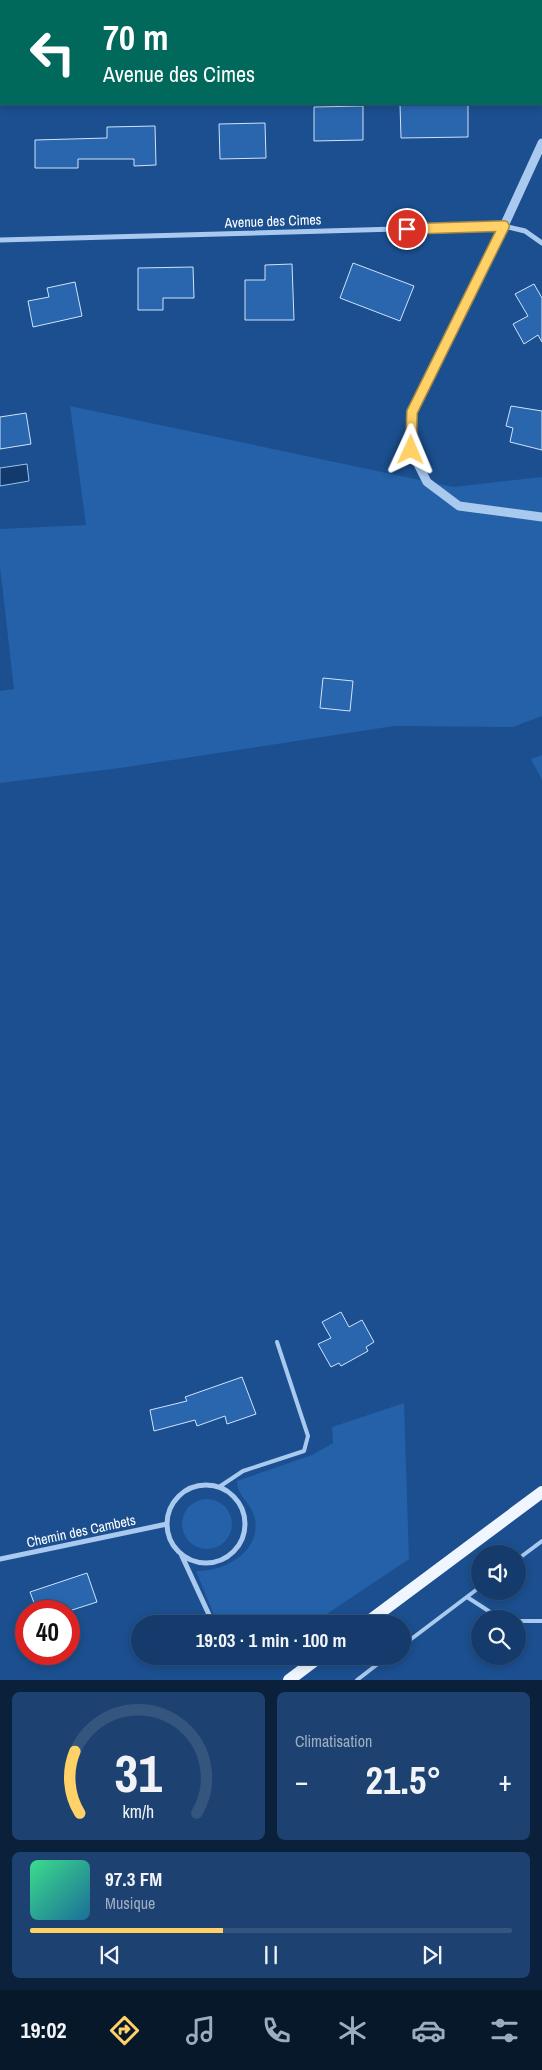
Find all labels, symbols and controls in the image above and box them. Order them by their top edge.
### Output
text: 70 m [103,14,168,61]
icon: left [20,20,85,85]
text: Avenue des Cimes [103,59,255,89]
pin [386,208,428,250]
street label: Avenue des Cimes [223,210,322,232]
icon: arrive [393,215,421,243]
position arrow [384,423,436,475]
street label: Chemin des Cambets [25,1511,137,1551]
map controls [471,1545,526,1665]
button: sound [471,1545,526,1600]
speed limit sign: 40 [15,1600,80,1665]
button: search [471,1610,526,1665]
text: 19:03 · 1 min · 100 m [196,1627,346,1653]
text: Climatisation [295,1730,372,1752]
text: 31 [115,1738,162,1808]
text: 21.5° [366,1755,441,1806]
text: − [295,1762,308,1800]
text: + [499,1762,512,1800]
text: km/h [123,1800,154,1824]
text: 97.3 FM [105,1866,162,1892]
text: Musique [105,1892,155,1914]
icon: previous [96,1941,124,1969]
icon: pause [257,1941,285,1969]
icon: next [418,1941,446,1969]
icon: directions [107,2013,142,2048]
icon: music [183,2013,218,2048]
icon: phone [259,2013,294,2048]
icon: climate [335,2013,370,2048]
icon: car [411,2013,446,2048]
icon: filters [487,2013,522,2048]
text: 19:02 [20,2015,67,2045]

